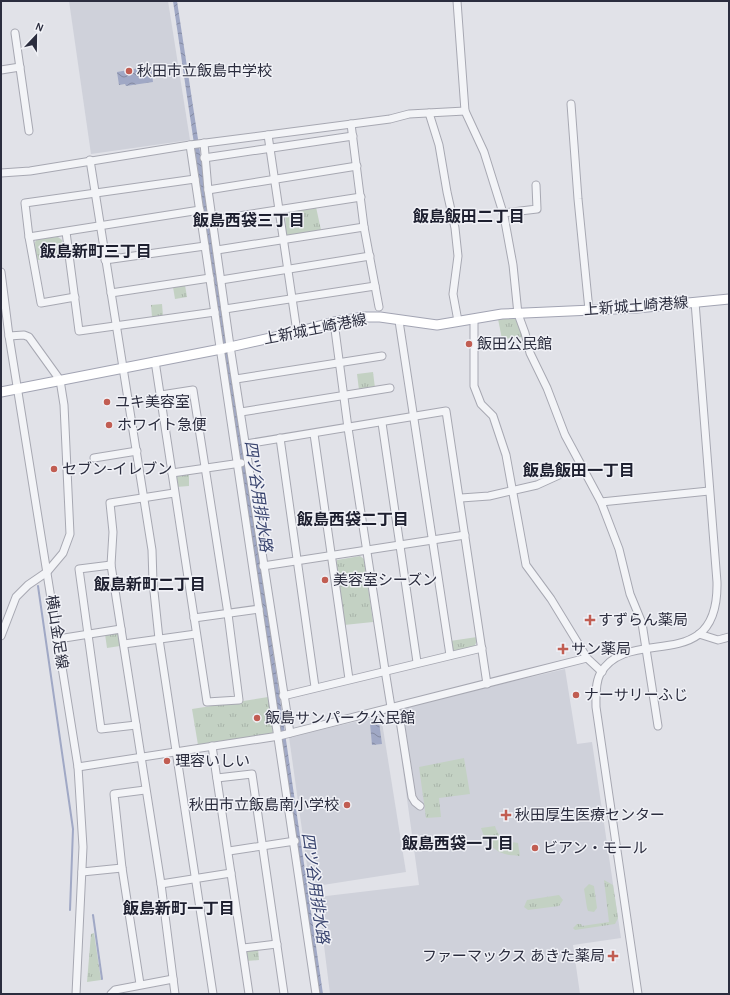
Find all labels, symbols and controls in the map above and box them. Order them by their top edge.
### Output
north arrow [16,16,56,56]
text: N [33,20,46,35]
place label: 秋田市立飯島中学校 [137,62,272,80]
marker: 秋田市立飯島中学校 [124,66,134,76]
district label: 飯島飯田二丁目 [412,207,525,226]
district label: 飯島西袋三丁目 [192,211,305,230]
district label: 飯島新町三丁目 [39,242,152,261]
street label: 上新城土崎港線 [583,293,689,319]
street label: 上新城土崎港線 [262,310,368,348]
place label: 飯田公民館 [477,335,552,353]
marker: 飯田公民館 [464,339,474,349]
place label: ユキ美容室 [115,393,190,411]
marker: ユキ美容室 [102,397,112,407]
place label: ホワイト急便 [117,416,207,434]
marker: ホワイト急便 [104,420,114,430]
water label: 四ツ谷用排水路 [241,439,276,555]
place label: セブン-イレブン [62,460,172,478]
district label: 飯島飯田一丁目 [522,461,635,480]
marker: セブン-イレブン [49,464,59,474]
district label: 飯島西袋二丁目 [296,510,409,529]
place label: 美容室シーズン [333,571,437,589]
district label: 飯島新町二丁目 [93,575,206,594]
marker: 美容室シーズン [320,575,330,585]
street label: 横山金足線 [42,594,72,670]
place label: すずらん薬局 [598,611,688,629]
marker: すずらん薬局 [585,615,595,625]
place label: サン薬局 [571,640,631,658]
marker: サン薬局 [558,644,568,654]
place label: ナーサリーふじ [584,686,688,704]
marker: ナーサリーふじ [571,690,581,700]
place label: 飯島サンパーク公民館 [265,709,415,727]
marker: 飯島サンパーク公民館 [252,713,262,723]
place label: 理容いしい [175,752,250,770]
marker: 理容いしい [162,756,172,766]
place label: 秋田市立飯島南小学校 [189,796,339,814]
marker: 秋田市立飯島南小学校 [342,800,352,810]
place label: 秋田厚生医療センター [515,806,665,824]
marker: 秋田厚生医療センター [500,809,512,821]
water label: 四ツ谷用排水路 [298,831,333,947]
district label: 飯島西袋一丁目 [401,834,514,853]
place label: ビアン・モール [543,839,647,857]
marker: ビアン・モール [530,843,540,853]
district label: 飯島新町一丁目 [122,899,235,918]
place label: ファーマックス あきた薬局 [422,947,605,965]
marker: ファーマックス あきた薬局 [608,951,618,961]

